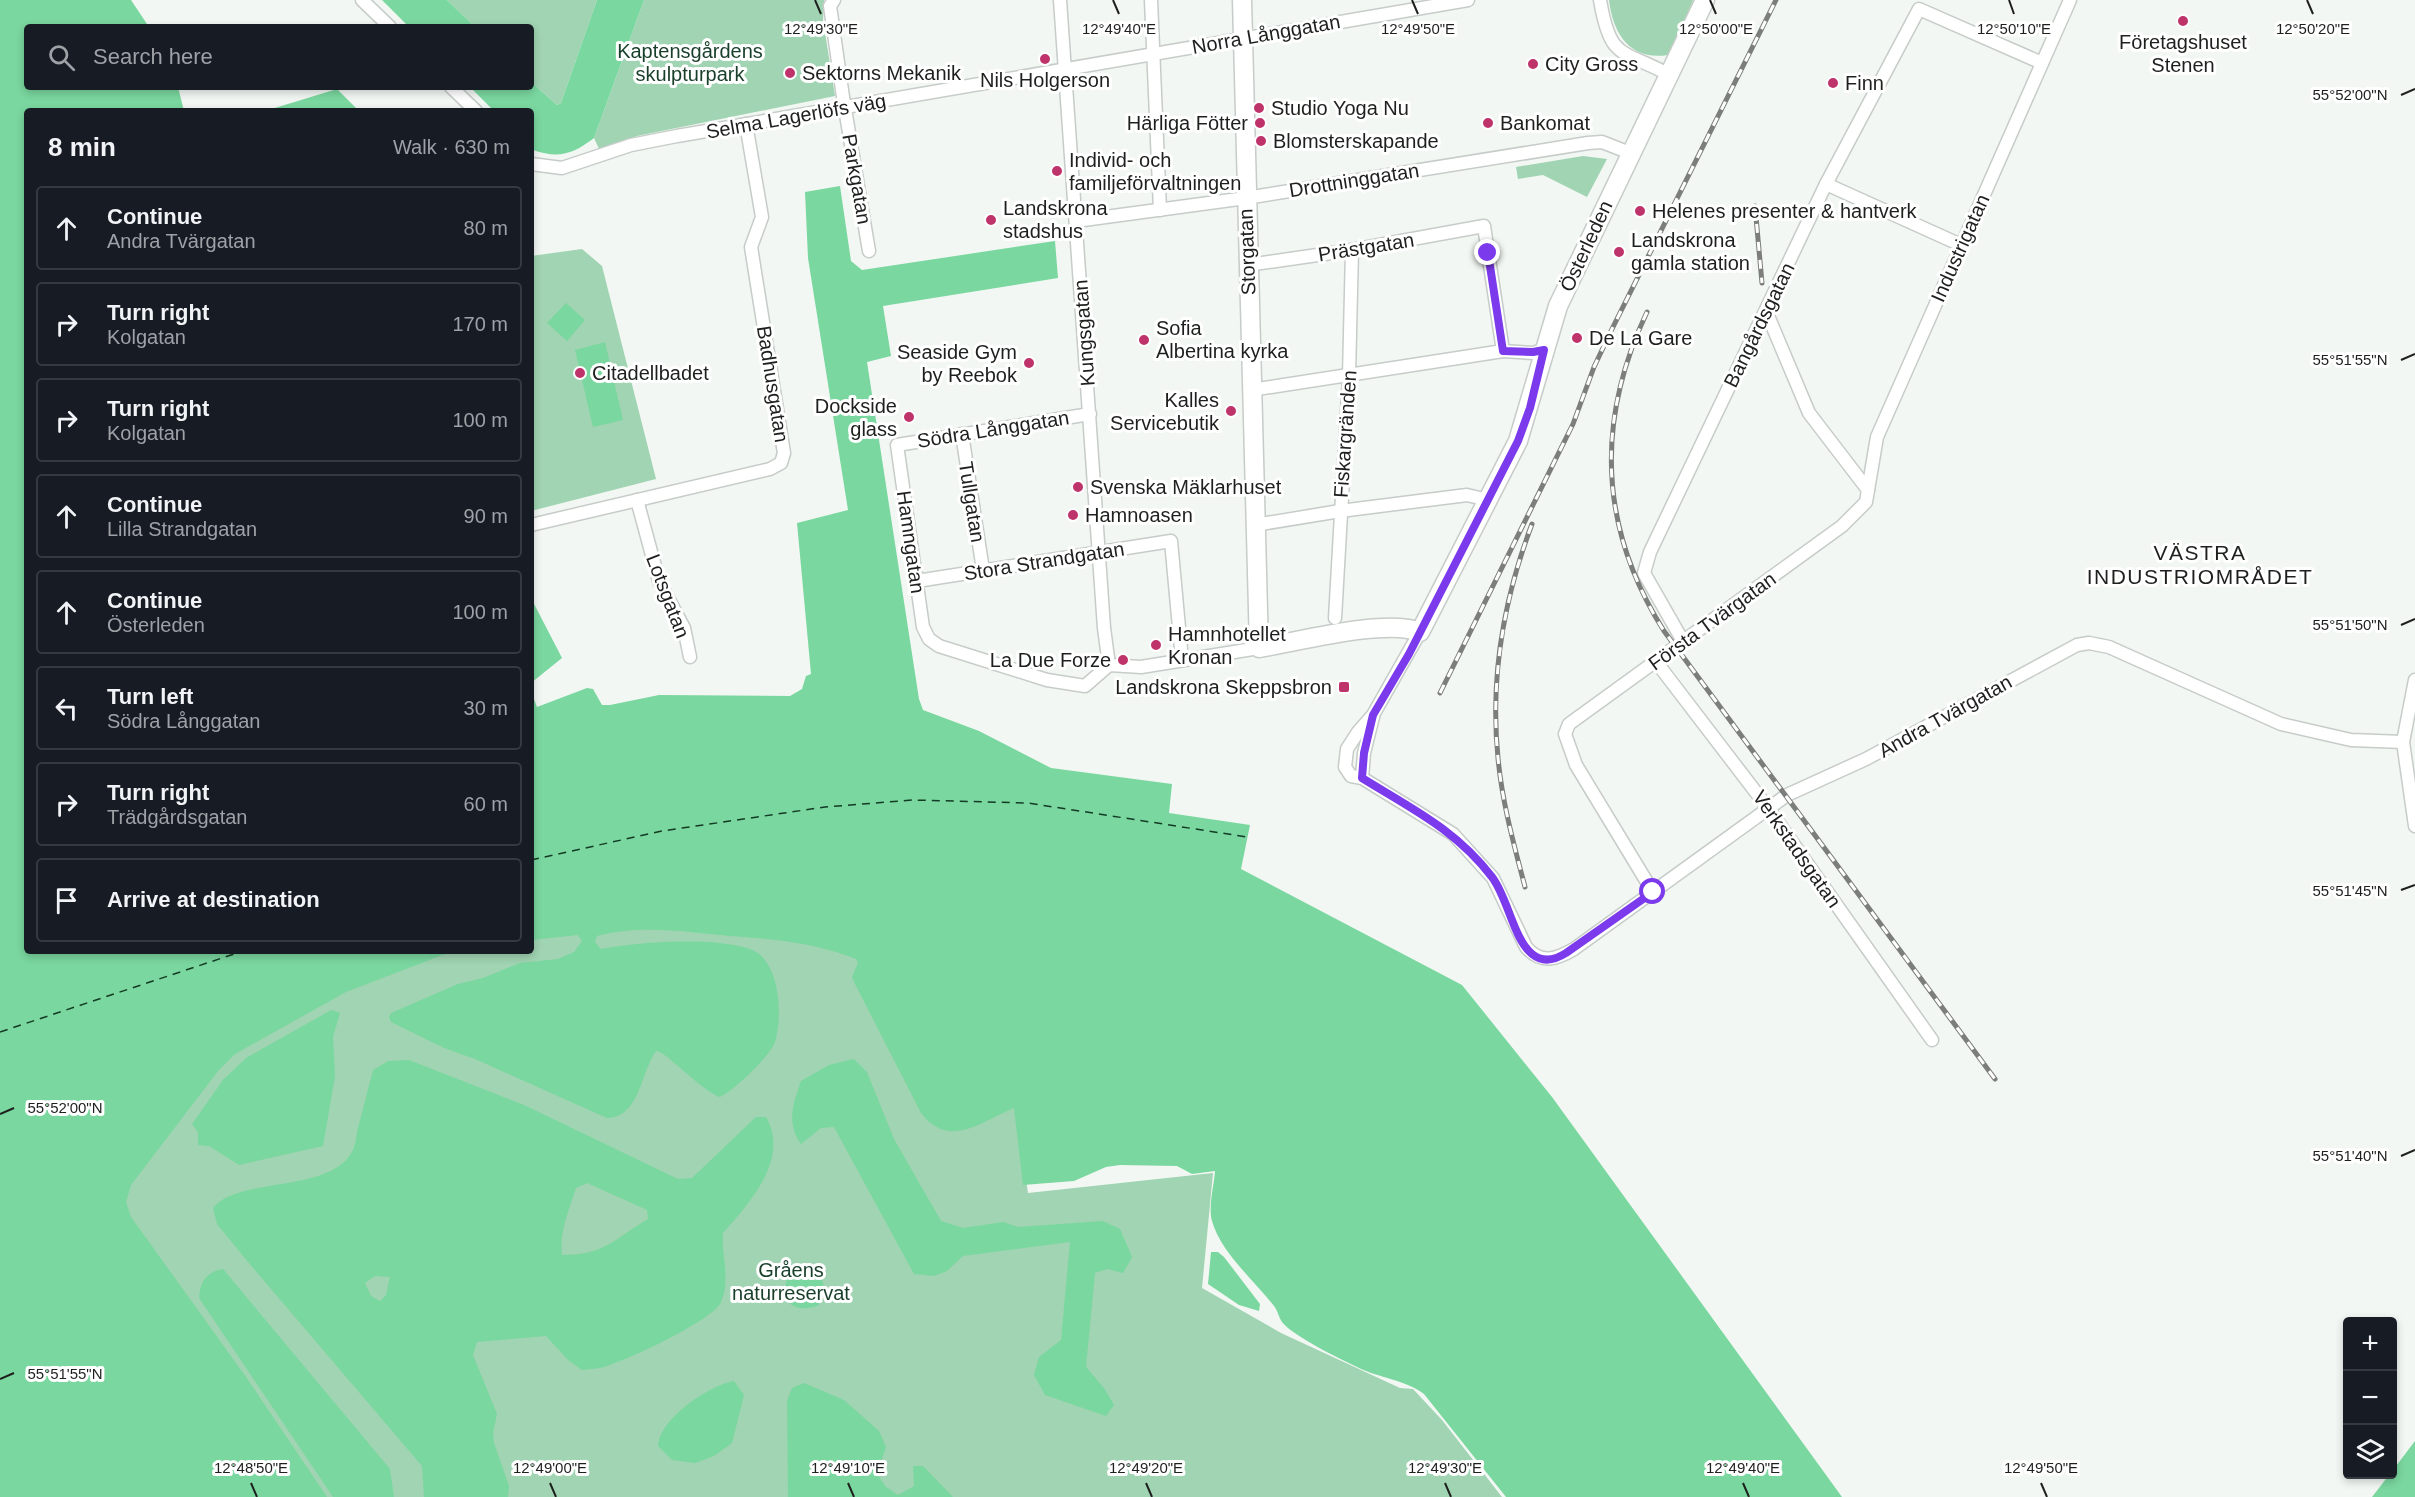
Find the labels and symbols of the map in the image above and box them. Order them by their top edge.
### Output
street label: Norra Långgatan [1190,10,1342,58]
marker: Företagshuset Stenen [2176,14,2190,28]
text: 12°49'30"E [784,20,858,37]
text: 12°49'40"E [1082,20,1156,37]
text: 12°49'50"E [1381,20,1455,37]
text: 12°50'00"E [1679,20,1753,37]
text: 12°50'10"E [1977,20,2051,37]
text: 12°50'20"E [2276,20,2350,37]
place label: Företagshuset Stenen [2119,31,2247,76]
park label: Kaptensgårdens skulpturpark [617,40,763,85]
marker: Nils Holgerson [1038,52,1052,66]
place label: City Gross [1545,53,1638,75]
marker: City Gross [1526,57,1540,71]
place label: Sektorns Mekanik [802,62,962,84]
marker: Sektorns Mekanik [783,66,797,80]
place label: Nils Holgerson [980,69,1110,91]
place label: Finn [1845,72,1884,94]
marker: Finn [1826,76,1840,90]
text: 55°52'00"N [2312,86,2388,103]
street label: Selma Lagerlöfs väg [704,89,888,143]
place label: Studio Yoga Nu [1271,97,1409,119]
marker: Studio Yoga Nu [1252,101,1266,115]
place label: Härliga Fötter [1127,112,1248,134]
place label: Bankomat [1500,112,1590,134]
marker: Härliga Fötter [1253,116,1267,130]
marker: Bankomat [1481,116,1495,130]
place label: Blomsterskapande [1273,130,1439,152]
street label: Parkgatan [838,132,876,226]
marker: Blomsterskapande [1254,134,1268,148]
place label: Individ- och familjeförvaltningen [1069,149,1241,194]
street label: Drottninggatan [1287,159,1421,201]
marker: Individ- och familjeförvaltningen [1050,164,1064,178]
street label: Industrigatan [1926,191,1994,305]
place label: Landskrona stadshus [1003,197,1108,242]
street label: Österleden [1555,197,1617,295]
place label: Helenes presenter & hantverk [1652,200,1918,222]
marker: Helenes presenter & hantverk [1633,204,1647,218]
street label: Storgatan [1234,208,1260,296]
marker: Landskrona stadshus [984,213,998,227]
street label: Prästgatan [1317,229,1415,265]
place label: Landskrona gamla station [1631,229,1750,274]
route end [1474,239,1500,265]
marker: Landskrona gamla station [1612,245,1626,259]
street label: Bangårdsgatan [1719,259,1799,391]
street label: Kungsgatan [1069,279,1099,387]
place label: Sofia Albertina kyrka [1156,317,1289,362]
street label: Badhusgatan [753,324,793,444]
place label: De La Gare [1589,327,1692,349]
marker: De La Gare [1570,331,1584,345]
marker: Sofia Albertina kyrka [1137,333,1151,347]
place label: Seaside Gym by Reebok [897,341,1018,386]
text: 55°51'55"N [2312,351,2388,368]
marker: Seaside Gym by Reebok [1022,356,1036,370]
place label: Citadellbadet [592,362,709,384]
marker: Citadellbadet [573,366,587,380]
street label: Fiskargränden [1330,369,1360,499]
place label: Kalles Servicebutik [1110,389,1220,434]
place label: Dockside glass [815,395,897,440]
marker: Kalles Servicebutik [1224,404,1238,418]
street label: Södra Långgatan [915,406,1071,452]
marker: Dockside glass [902,410,916,424]
street label: Tullgatan [955,460,989,544]
place label: Svenska Mäklarhuset [1090,476,1282,498]
marker: Svenska Mäklarhuset [1071,480,1085,494]
street label: Hamngatan [893,489,929,595]
place label: Hamnoasen [1085,504,1193,526]
marker: Hamnoasen [1066,508,1080,522]
street label: Stora Strandgatan [962,537,1126,585]
district label: VÄSTRA INDUSTRIOMRÅDET [2087,541,2313,588]
street label: Lotsgatan [642,551,694,641]
street label: Första Tvärgatan [1644,567,1780,675]
text: 55°51'50"N [2312,616,2388,633]
place label: Hamnhotellet Kronan [1168,623,1286,668]
marker: Hamnhotellet Kronan [1149,638,1163,652]
place label: La Due Forze [990,649,1111,671]
marker: La Due Forze [1116,653,1130,667]
street label: Andra Tvärgatan [1875,670,2015,762]
place label: Landskrona Skeppsbron [1115,676,1332,698]
marker: Landskrona Skeppsbron [1337,680,1351,694]
street label: Verkstadsgatan [1748,786,1846,912]
route start [1639,878,1665,904]
text: 55°51'45"N [2312,882,2388,899]
text: 55°52'00"N [27,1099,103,1116]
text: 55°51'40"N [2312,1147,2388,1164]
park label: Gråens naturreservat [732,1259,850,1304]
text: 55°51'55"N [27,1365,103,1382]
text: 12°48'50"E [214,1459,288,1476]
text: 12°49'00"E [513,1459,587,1476]
text: 12°49'10"E [811,1459,885,1476]
text: 12°49'20"E [1109,1459,1183,1476]
text: 12°49'30"E [1408,1459,1482,1476]
text: 12°49'40"E [1706,1459,1780,1476]
text: 12°49'50"E [2004,1459,2078,1476]

